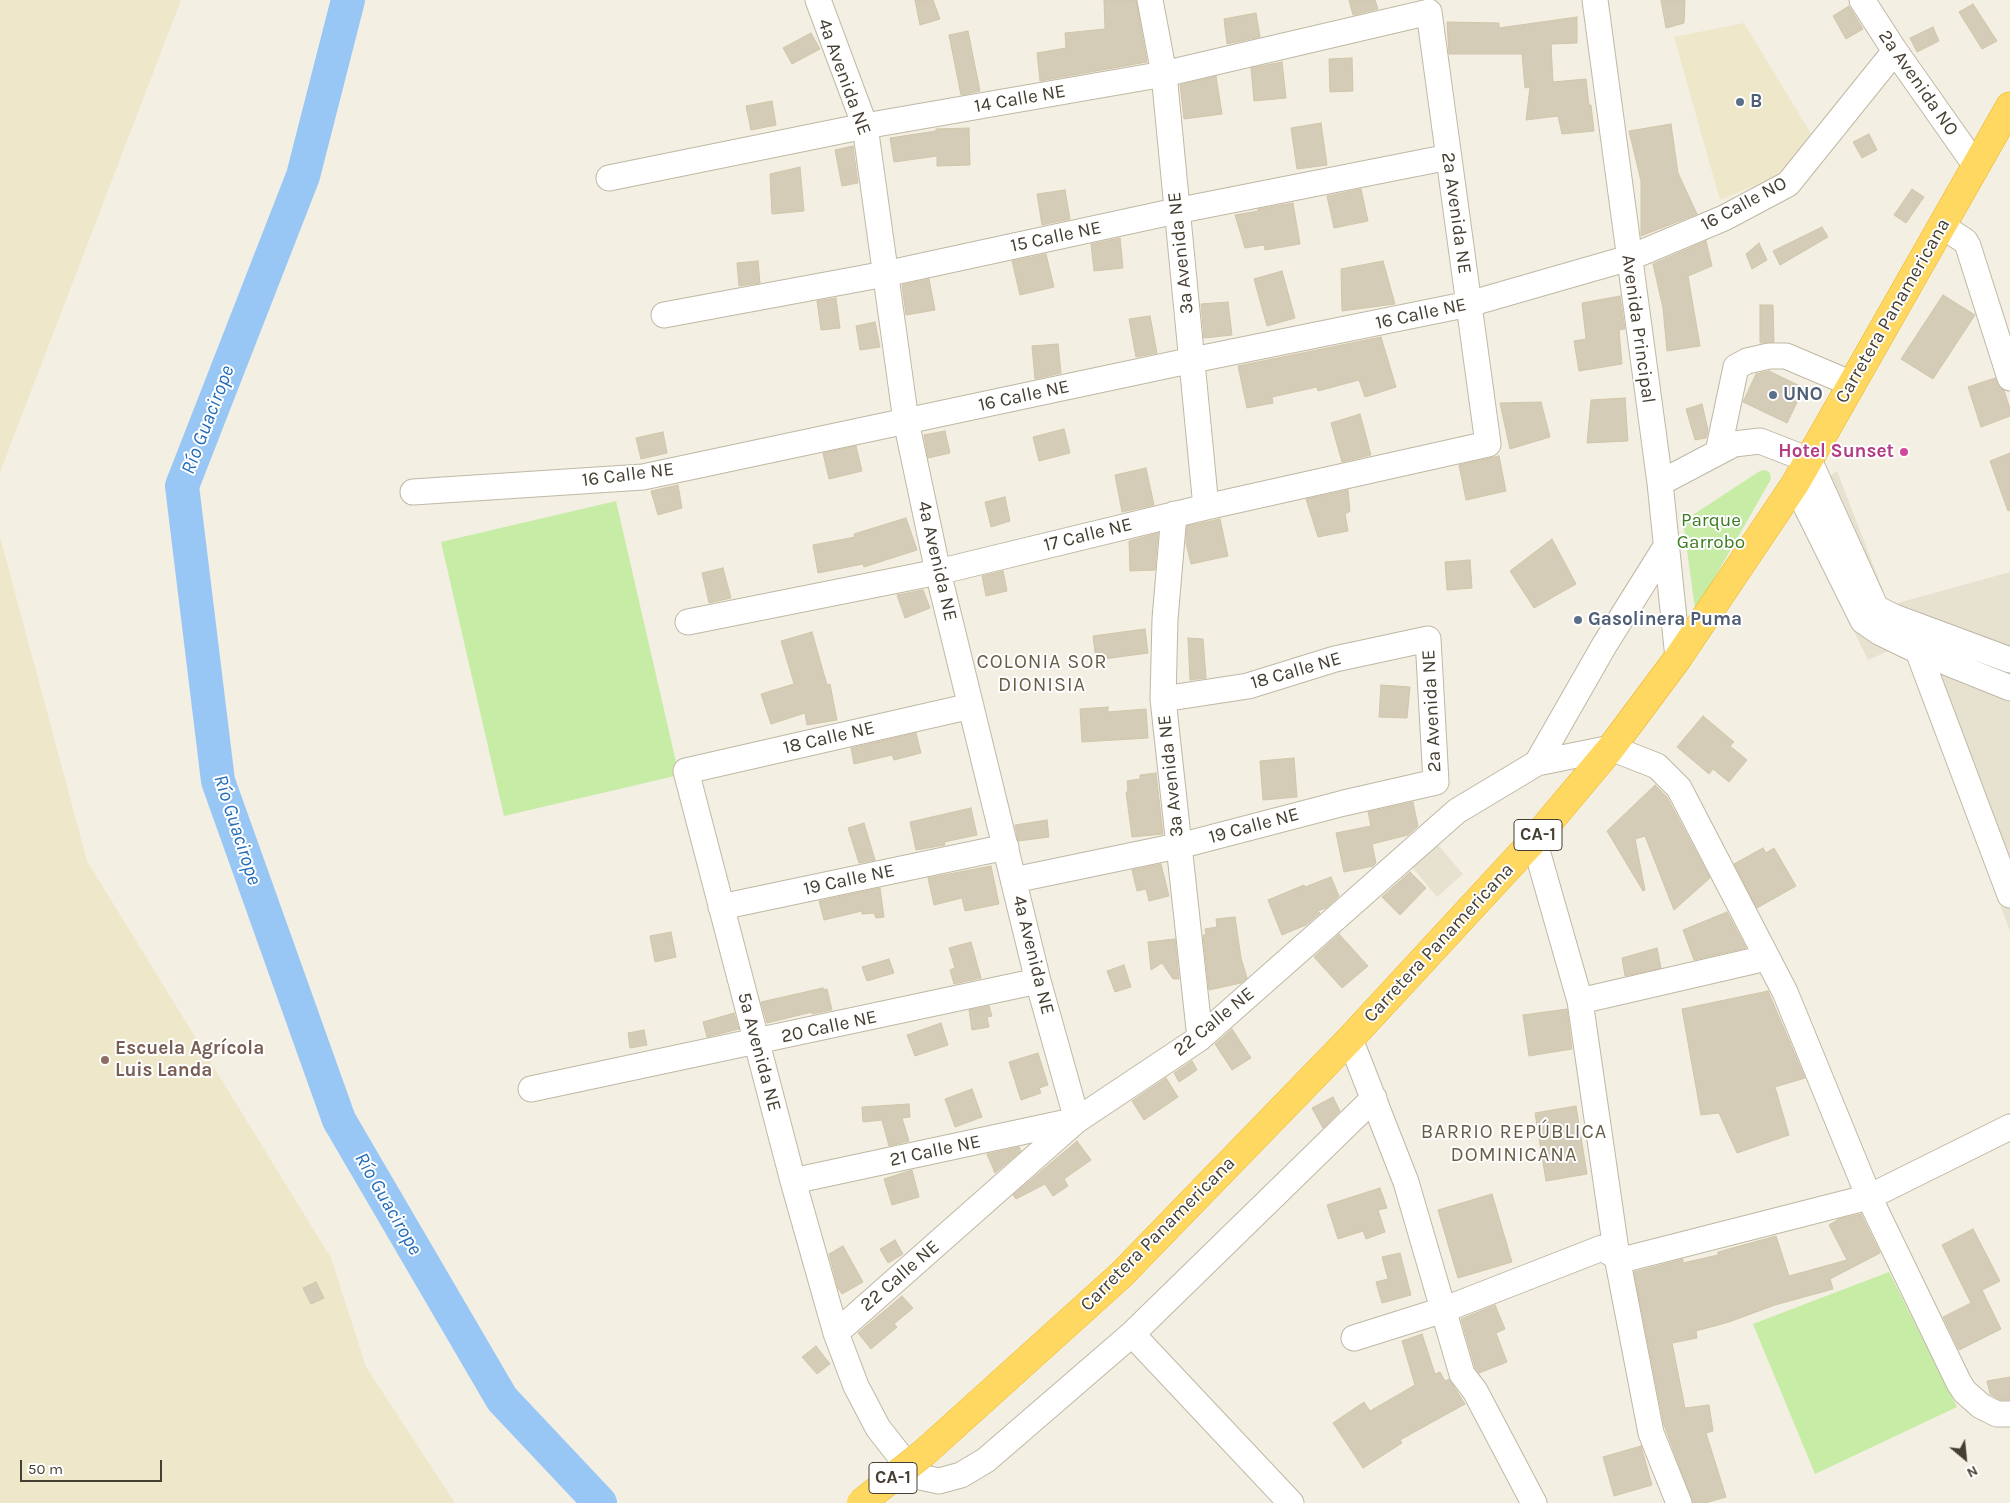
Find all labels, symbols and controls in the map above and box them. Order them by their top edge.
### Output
street label: 4a Avenida NE [812,16,876,138]
street label: 2a Avenida NO [1873,26,1963,140]
street label: 14 Calle NE [973,80,1067,118]
place label: B [1750,91,1762,113]
marker: B [1734,96,1746,108]
street label: 2a Avenida NE [1436,151,1476,275]
street label: 16 Calle NO [1697,172,1791,236]
street label: 3a Avenida NE [1163,191,1199,315]
street label: Carretera Panamericana [1831,215,1955,407]
street label: 15 Calle NE [1009,216,1103,258]
street label: Avenida Principal [1616,253,1660,405]
street label: 16 Calle NE [1373,293,1469,335]
water label: Río Guacirope [176,362,240,478]
street label: 16 Calle NE [976,375,1072,417]
place label: UNO [1783,384,1823,406]
marker: UNO [1767,389,1779,401]
place label: Hotel Sunset [1778,441,1894,463]
marker: Hotel Sunset [1898,446,1910,458]
street label: 16 Calle NE [581,458,675,492]
street label: 4a Avenida NE [912,499,962,623]
park label: Parque Garrobo [1677,510,1745,554]
street label: 17 Calle NE [1041,513,1135,557]
place label: Gasolinera Puma [1588,609,1742,631]
marker: Gasolinera Puma [1572,614,1584,626]
street label: 18 Calle NE [1248,647,1344,695]
street label: 2a Avenida NE [1417,649,1447,773]
district label: COLONIA SOR DIONISIA [975,650,1109,697]
street label: 3a Avenida NE [1153,714,1189,838]
street label: 18 Calle NE [781,716,877,760]
water label: Río Guacirope [208,772,266,888]
street label: 19 Calle NE [1206,803,1302,849]
road number: CA-1 [1514,820,1562,850]
street label: 19 Calle NE [801,859,897,901]
street label: Carretera Panamericana [1359,859,1519,1027]
street label: 4a Avenida NE [1007,893,1059,1017]
street label: 22 Calle NE [1169,983,1259,1061]
street label: 5a Avenida NE [732,990,786,1114]
street label: 20 Calle NE [779,1006,879,1048]
place label: Escuela Agrícola Luis Landa [115,1038,264,1082]
marker: Escuela Agrícola Luis Landa [99,1054,111,1066]
district label: BARRIO REPÚBLICA DOMINICANA [1419,1120,1609,1167]
street label: 21 Calle NE [887,1130,983,1172]
water label: Río Guacirope [349,1148,427,1260]
street label: Carretera Panamericana [1076,1152,1240,1316]
street label: 22 Calle NE [856,1236,944,1316]
north arrow [1940,1433,1990,1483]
scale bar [22,1450,165,1482]
text: 50 m [28,1460,63,1478]
road number: CA-1 [869,1462,917,1494]
text: N [1964,1462,1981,1482]

